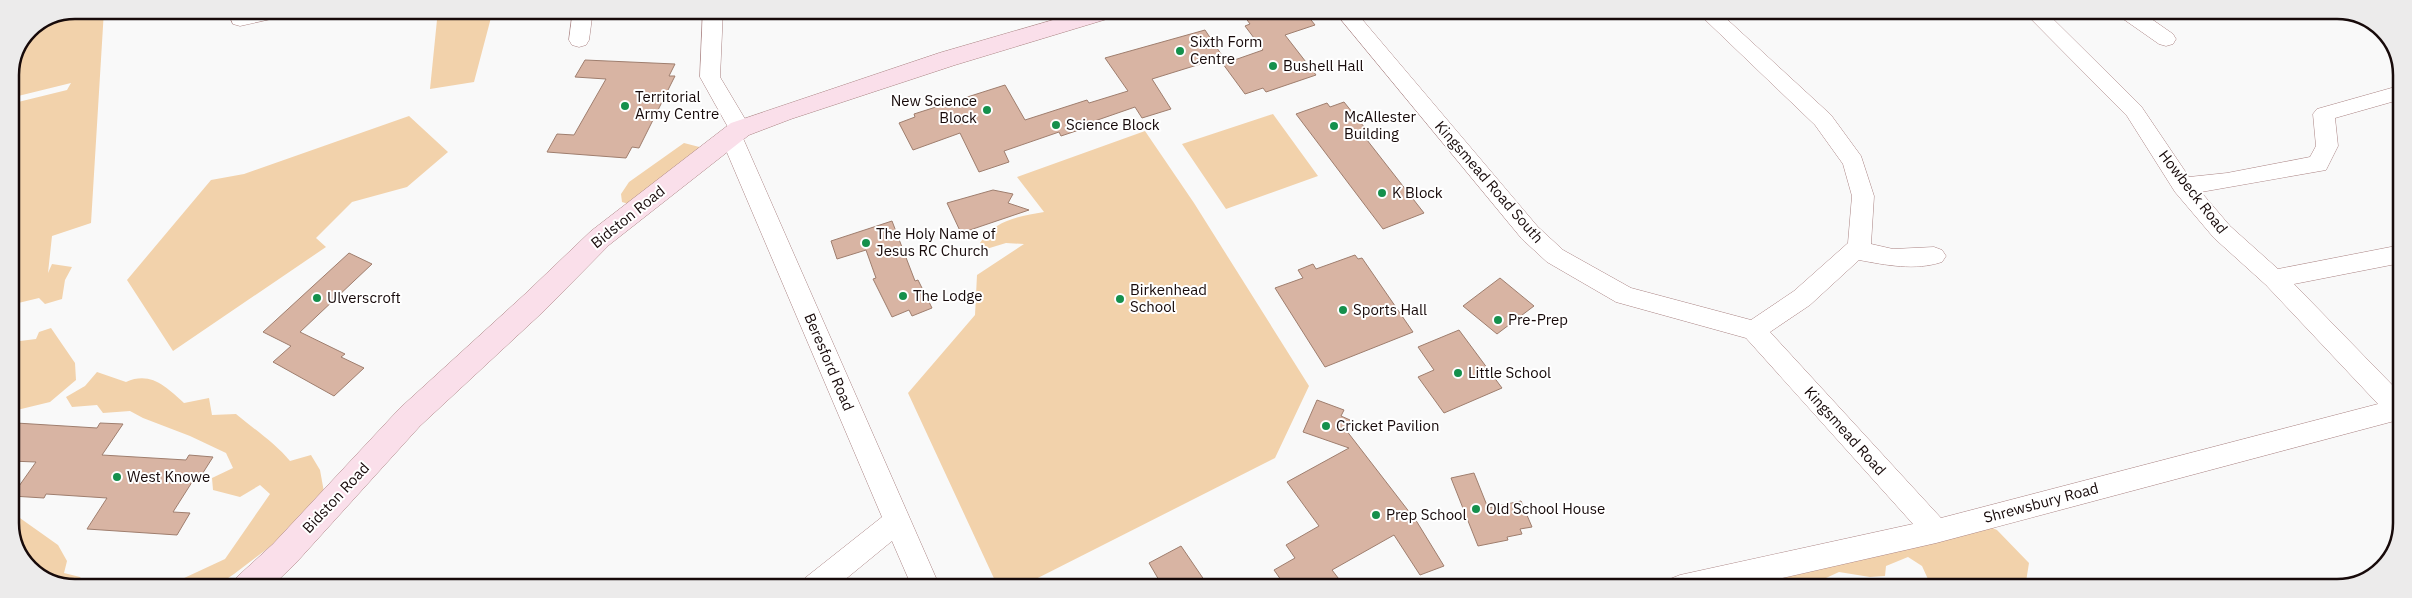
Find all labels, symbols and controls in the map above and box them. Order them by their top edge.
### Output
place label: Sixth Form Centre [1190,32,1262,68]
marker: Sixth Form Centre [1174,45,1186,57]
place label: Bushell Hall [1283,56,1364,75]
marker: Bushell Hall [1267,60,1279,72]
place label: Territorial Army Centre [635,87,719,123]
place label: New Science Block [891,91,977,127]
marker: Territorial Army Centre [619,100,631,112]
marker: New Science Block [981,104,993,116]
place label: McAllester Building [1344,107,1416,143]
place label: Science Block [1066,115,1160,134]
street label: Kingsmead Road South [1431,117,1548,247]
marker: Science Block [1050,119,1062,131]
marker: McAllester Building [1328,120,1340,132]
street label: Howbeck Road [2155,146,2232,237]
street label: Bidston Road [587,181,668,252]
place label: K Block [1392,183,1443,202]
marker: K Block [1376,187,1388,199]
place label: The Holy Name of Jesus RC Church [876,224,996,260]
marker: The Holy Name of Jesus RC Church [860,237,872,249]
place label: Birkenhead School [1130,280,1207,316]
place label: The Lodge [913,286,982,305]
place label: Ulverscroft [327,288,401,307]
marker: The Lodge [897,290,909,302]
marker: Ulverscroft [311,292,323,304]
marker: Birkenhead School [1114,293,1126,305]
place label: Sports Hall [1353,300,1427,319]
marker: Sports Hall [1337,304,1349,316]
street label: Beresford Road [800,310,859,414]
place label: Pre-Prep [1508,310,1568,329]
marker: Pre-Prep [1492,314,1504,326]
place label: Little School [1468,363,1551,382]
marker: Little School [1452,367,1464,379]
street label: Kingsmead Road [1800,382,1890,479]
place label: Cricket Pavilion [1336,416,1440,435]
marker: Cricket Pavilion [1320,420,1332,432]
street label: Bidston Road [298,458,373,537]
place label: West Knowe [127,467,210,486]
marker: West Knowe [111,471,123,483]
street label: Shrewsbury Road [1981,478,2100,527]
place label: Old School House [1486,499,1605,518]
marker: Old School House [1470,503,1482,515]
place label: Prep School [1386,505,1467,524]
marker: Prep School [1370,509,1382,521]

